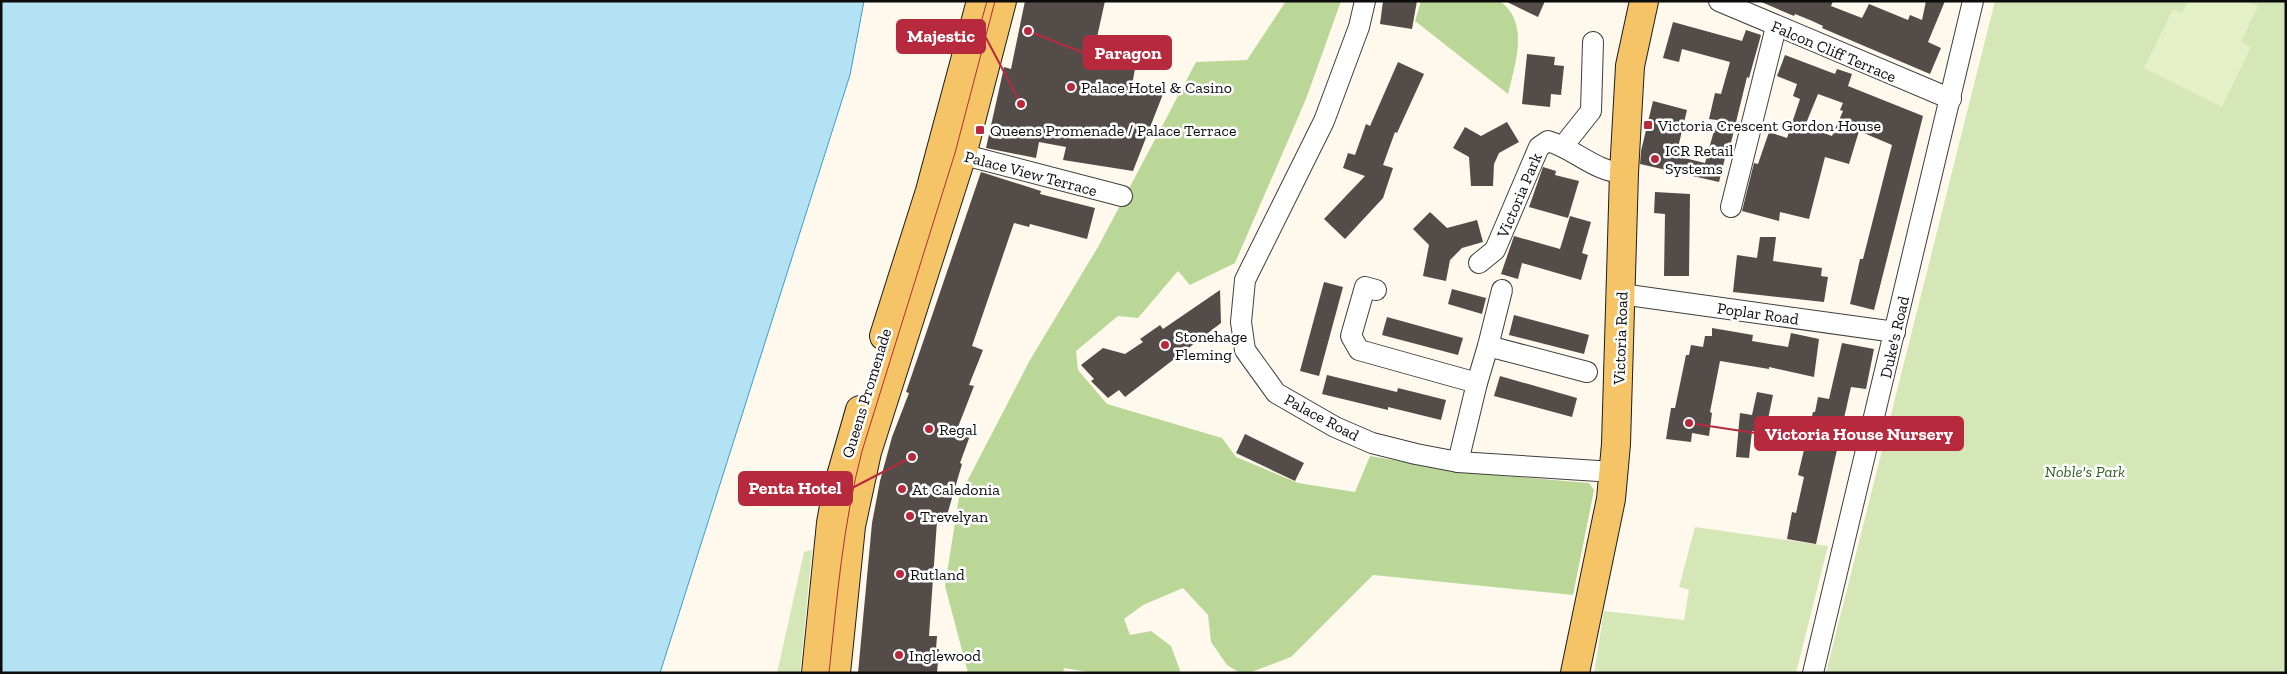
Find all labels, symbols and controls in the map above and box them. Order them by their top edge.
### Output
street label: Falcon Cliff Terrace [1768,17,1899,86]
callout: Majestic [897,20,985,53]
text: Majestic [907,25,975,47]
callout: Paragon [1084,36,1171,69]
text: Paragon [1094,42,1162,64]
place label: Palace Hotel & Casino [1081,78,1232,97]
marker: Palace Hotel & Casino [1065,81,1077,93]
place label: Victoria Crescent Gordon House [1657,116,1881,135]
marker: Victoria Crescent Gordon House [1642,119,1654,131]
place label: Queens Promenade / Palace Terrace [990,121,1236,140]
marker: Queens Promenade / Palace Terrace [974,124,986,136]
place label: ICR Retail Systems [1665,141,1733,178]
street label: Palace View Terrace [963,147,1099,200]
street label: Victoria Park [1493,149,1546,241]
marker: ICR Retail Systems [1649,153,1661,165]
street label: Victoria Road [1609,291,1632,386]
street label: Duke's Road [1876,294,1913,380]
street label: Poplar Road [1716,298,1800,329]
street label: Queens Promenade [838,326,895,460]
place label: Stonehage Fleming [1175,327,1247,364]
marker: Stonehage Fleming [1159,339,1171,351]
street label: Palace Road [1281,390,1363,445]
callout: Victoria House Nursery [1755,417,1963,450]
place label: Regal [939,420,977,439]
marker: Regal [923,423,935,435]
text: Victoria House Nursery [1765,423,1953,445]
park label: Noble's Park [2045,462,2125,481]
callout: Penta Hotel [739,472,852,505]
text: Penta Hotel [748,477,842,499]
place label: At Caledonia [912,480,1000,499]
marker: At Caledonia [896,483,908,495]
place label: Trevelyan [920,507,989,526]
marker: Trevelyan [904,510,916,522]
place label: Rutland [910,565,965,584]
marker: Rutland [894,568,906,580]
place label: Inglewood [909,646,981,665]
marker: Inglewood [893,649,905,661]

